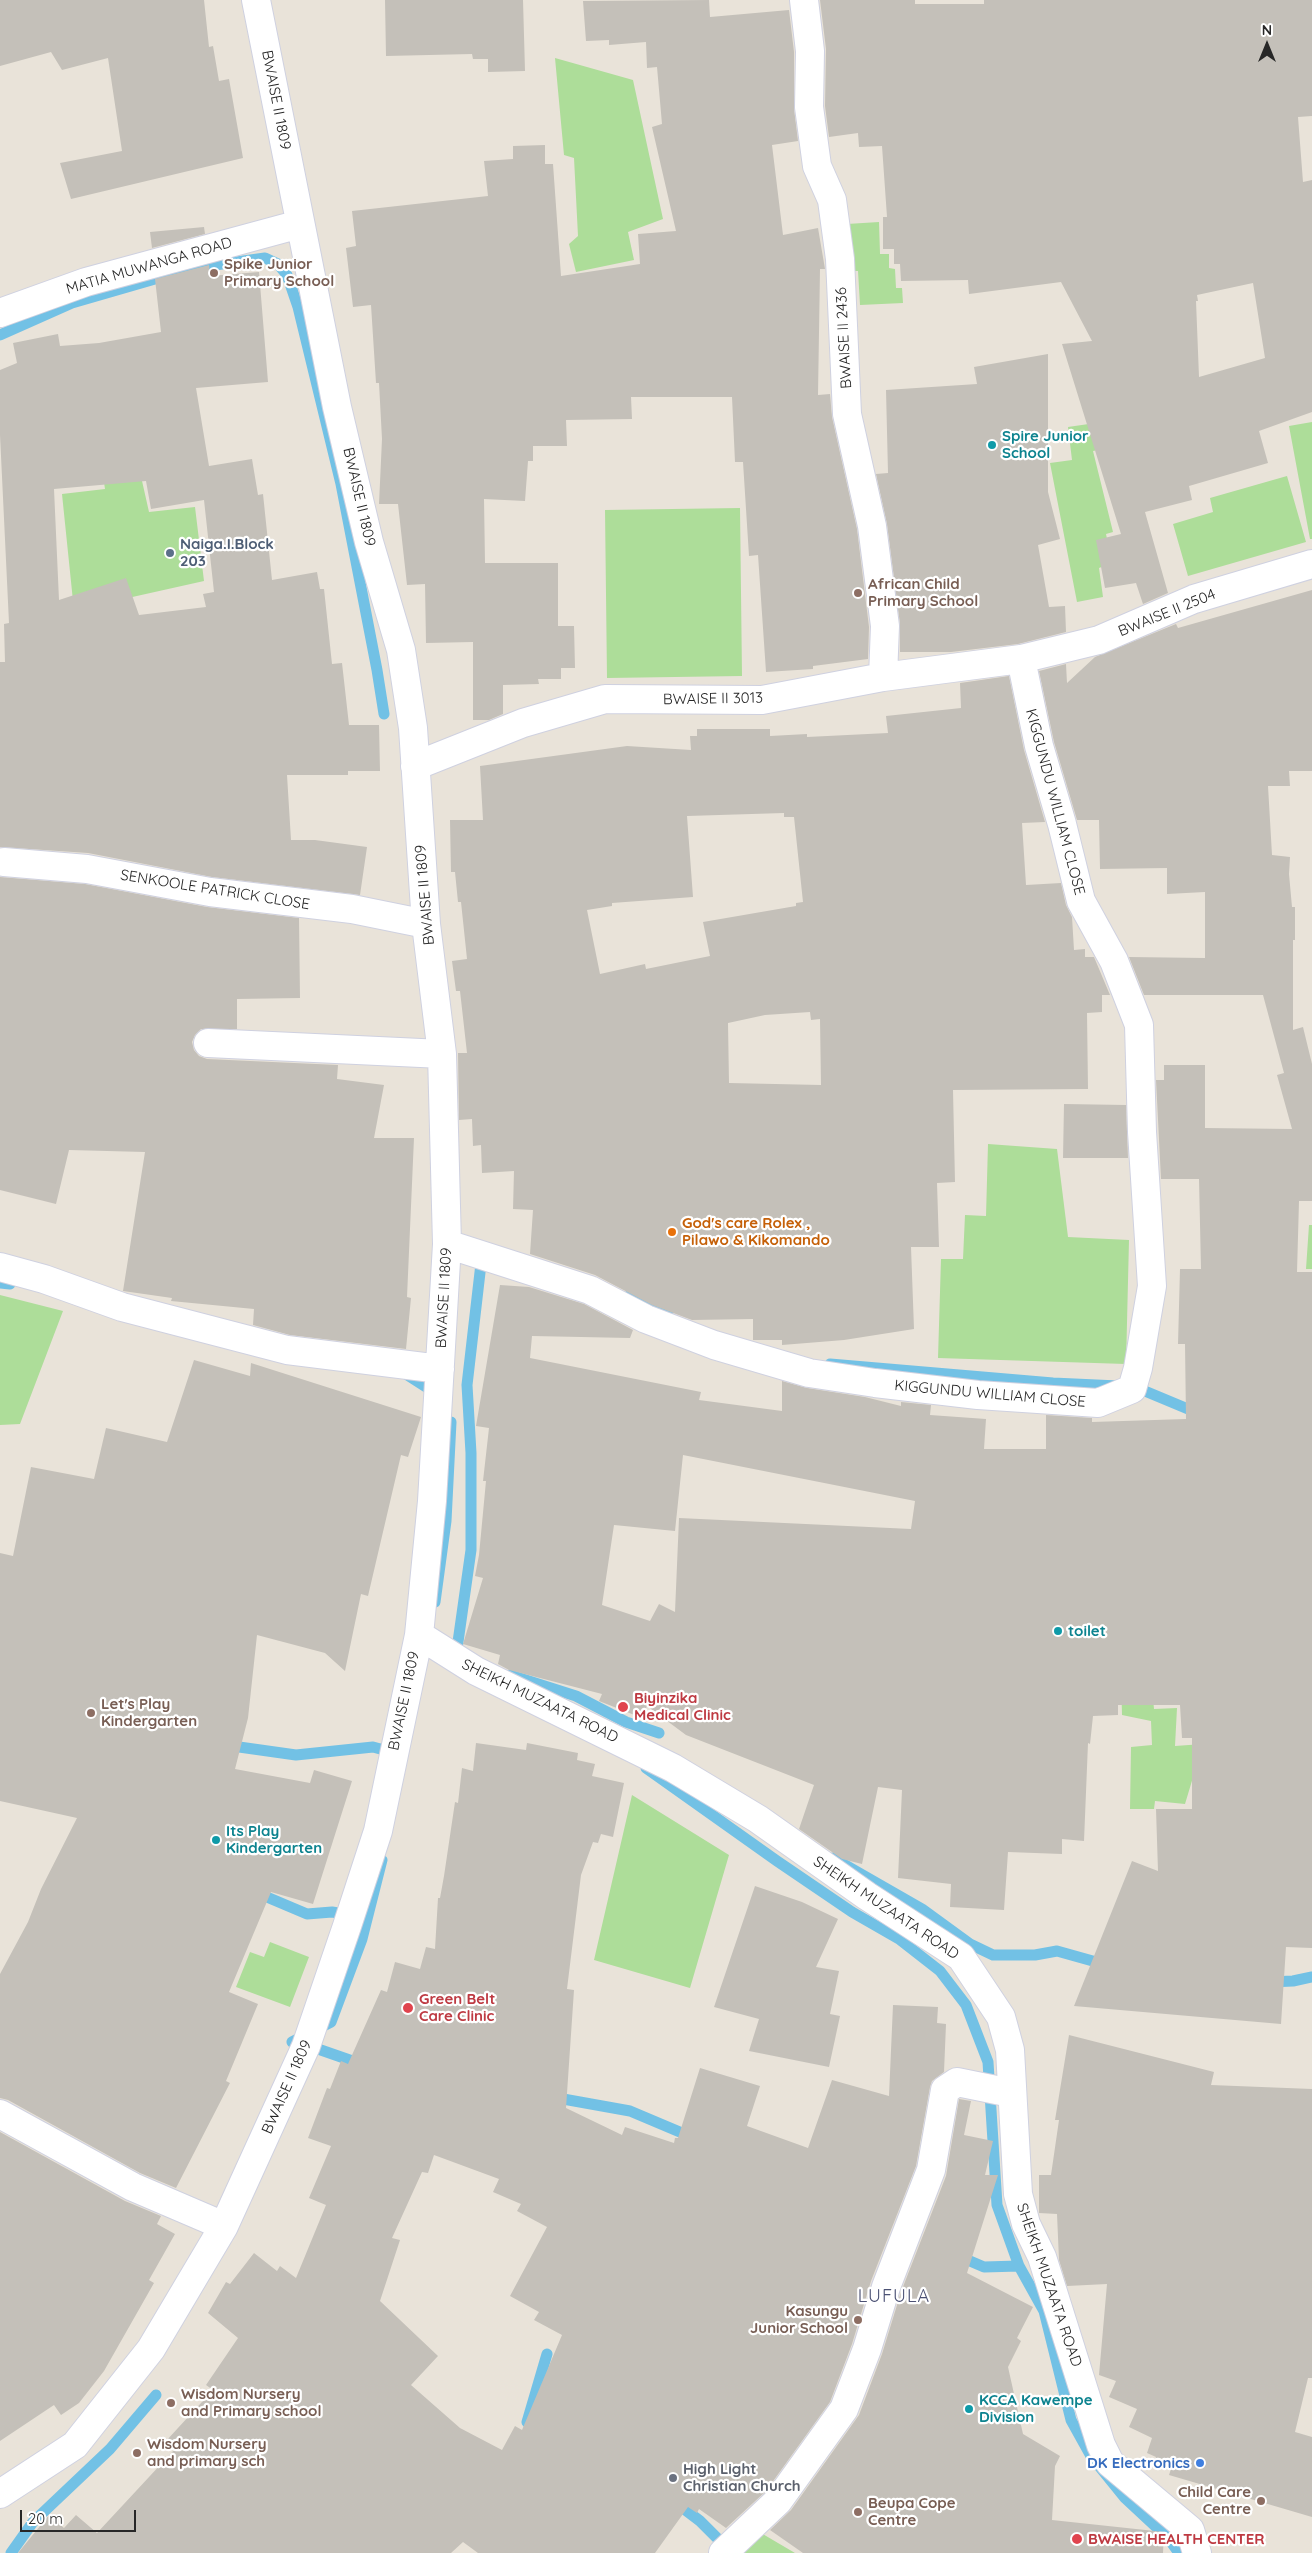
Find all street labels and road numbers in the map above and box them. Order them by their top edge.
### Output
street label: BWAISE II 1809 [258,49,294,151]
street label: MATIA MUWANGA ROAD [64,234,234,298]
street label: BWAISE II 2436 [832,287,856,389]
street label: BWAISE II 1809 [339,446,379,548]
street label: BWAISE II 2504 [1116,585,1218,641]
street label: BWAISE II 3013 [663,689,763,709]
street label: KIGGUNDU WILLIAM CLOSE [1021,707,1089,897]
street label: BWAISE II 1809 [412,844,438,946]
street label: SENKOOLE PATRICK CLOSE [119,866,311,914]
street label: BWAISE II 1809 [432,1247,456,1349]
street label: KIGGUNDU WILLIAM CLOSE [894,1377,1086,1411]
street label: BWAISE II 1809 [385,1650,423,1752]
street label: SHEIKH MUZAATA ROAD [459,1655,621,1747]
street label: SHEIKH MUZAATA ROAD [810,1852,962,1964]
street label: BWAISE II 1809 [258,2037,316,2137]
street label: SHEIKH MUZAATA ROAD [1013,2201,1085,2369]

